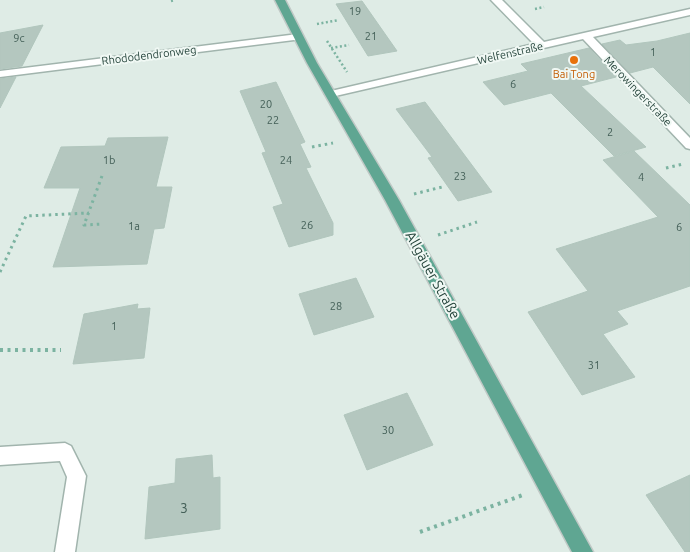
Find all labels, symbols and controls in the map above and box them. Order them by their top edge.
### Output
house number: 19 [349,5,361,17]
house number: 21 [365,30,377,42]
house number: 9c [13,32,25,44]
street label: Welfenstraße [476,40,544,66]
street label: Rhododendronweg [101,43,197,67]
house number: 1 [650,46,656,58]
marker: Bai Tong [568,54,580,66]
street label: Merowingerstraße [602,54,674,128]
place label: Bai Tong [553,68,595,80]
house number: 6 [510,78,516,90]
house number: 20 [260,98,272,110]
house number: 22 [267,114,279,126]
house number: 2 [607,126,613,138]
house number: 1b [103,154,115,166]
house number: 24 [280,154,292,166]
house number: 23 [454,170,466,182]
house number: 4 [638,171,644,183]
house number: 26 [301,219,313,231]
house number: 1a [128,220,140,232]
house number: 6 [676,221,682,233]
street label: Allgäuer Straße [402,229,464,321]
house number: 28 [330,300,342,312]
house number: 1 [111,320,117,332]
house number: 31 [588,359,600,371]
house number: 30 [382,424,394,436]
house number: 3 [180,500,188,516]

